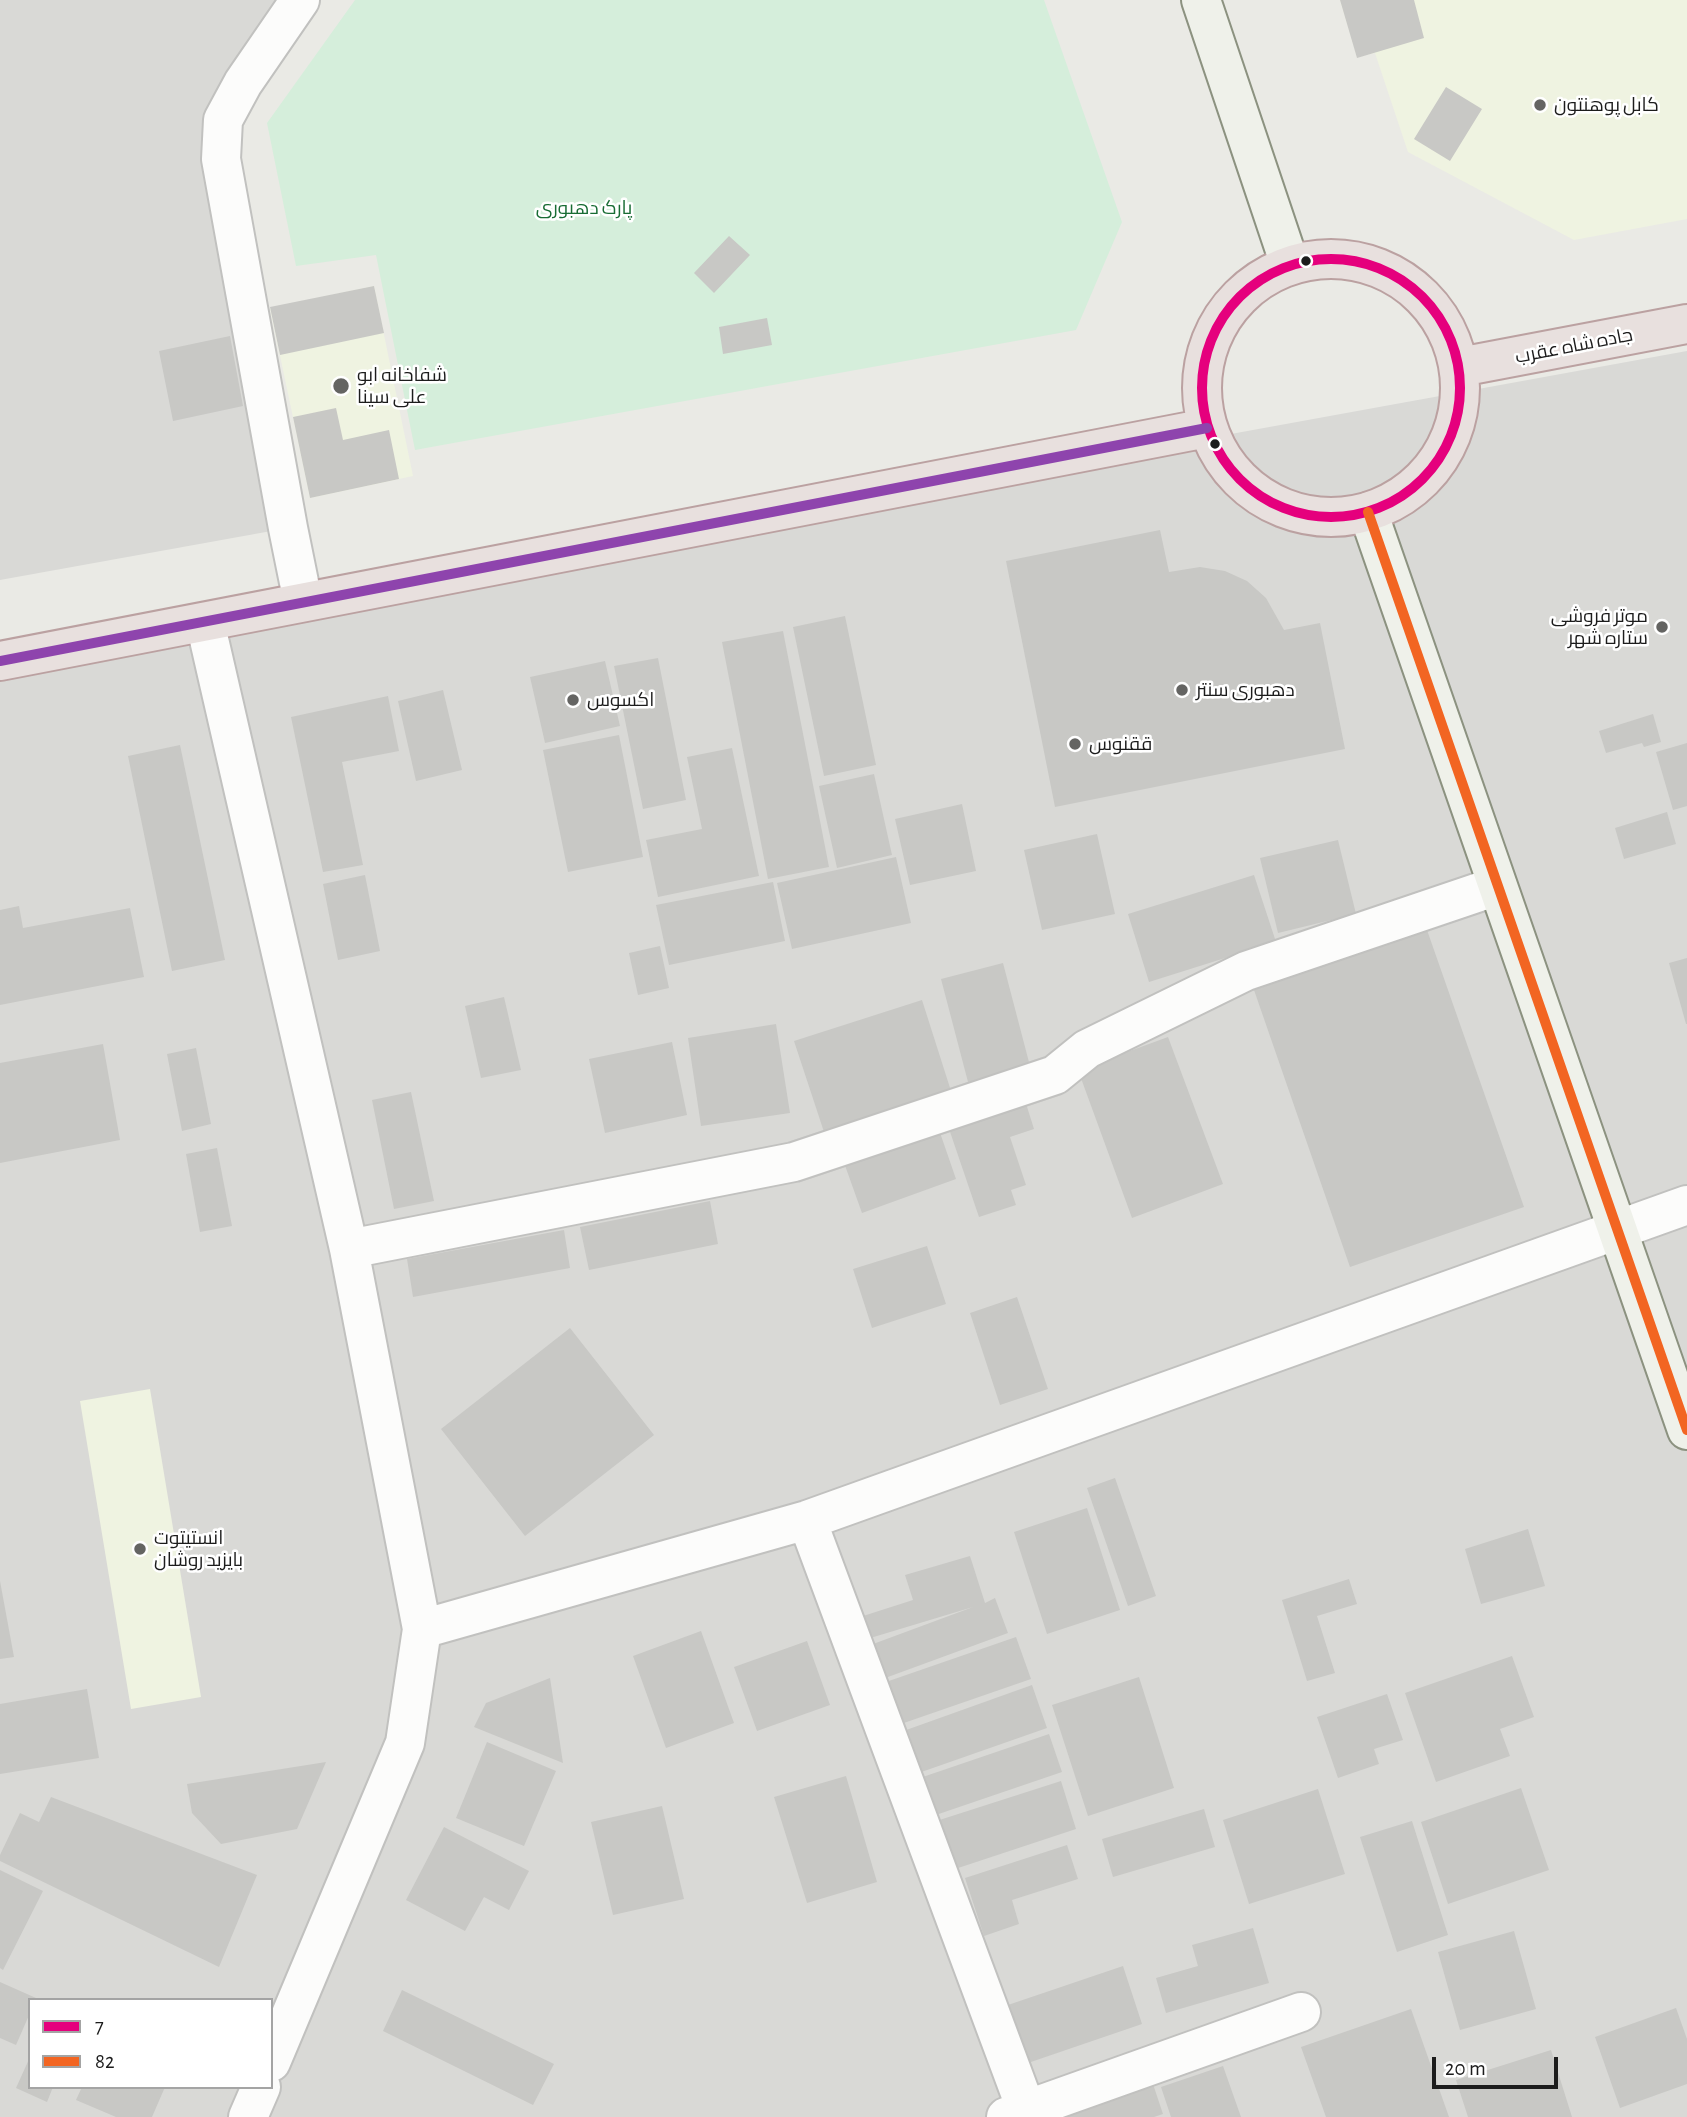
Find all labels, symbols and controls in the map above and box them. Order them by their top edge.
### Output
place label: کابل پوهنتون [1554,94,1659,116]
marker: کابل پوهنتون [1532,97,1548,113]
park label: پارک دهبوری [536,197,632,219]
unlabelled marker [1299,254,1313,268]
street label: جاده شاه عقرب [1513,323,1635,369]
place label: شفاخانه ابو علی سینا [357,364,447,408]
marker: شفاخانه ابو علی سینا [331,376,351,396]
unlabelled marker [1208,437,1222,451]
place label: موتر فروشی ستاره شهر [1551,605,1648,649]
marker: موتر فروشی ستاره شهر [1654,619,1670,635]
place label: دهبوری سنتر [1196,679,1295,701]
marker: دهبوری سنتر [1174,682,1190,698]
place label: اکسوس [587,689,654,711]
marker: اکسوس [565,692,581,708]
place label: ققنوس [1089,733,1152,755]
marker: ققنوس [1067,736,1083,752]
place label: انستیتوت بایزید روشان [154,1527,243,1571]
marker: انستیتوت بایزید روشان [132,1541,148,1557]
legend [28,1998,273,2089]
text: 7 [95,2016,104,2037]
scale bar [1435,2044,1561,2088]
text: 82 [95,2051,115,2072]
text: 20 m [1445,2058,1486,2079]

